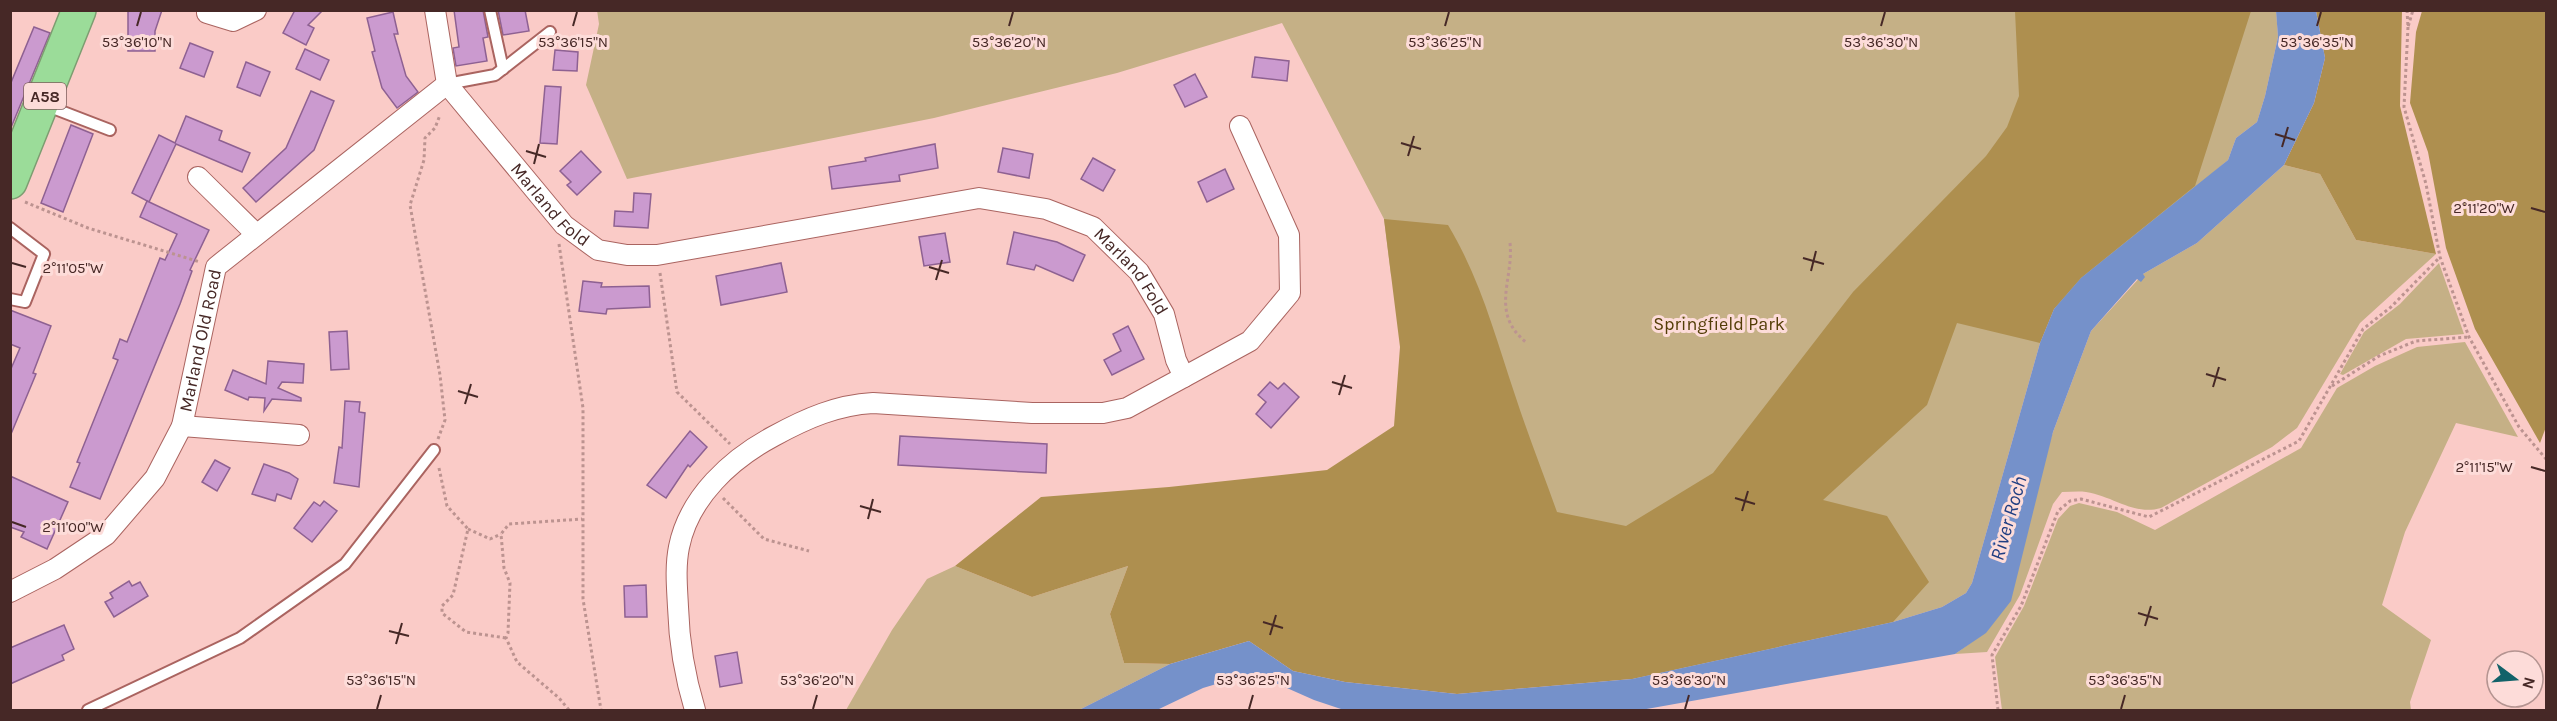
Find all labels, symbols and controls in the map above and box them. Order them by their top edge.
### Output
text: 53°36'10"N [102,33,172,51]
text: 53°36'15"N [538,33,608,51]
text: 53°36'20"N [972,33,1046,51]
text: 53°36'25"N [1408,33,1482,51]
text: 53°36'30"N [1844,33,1918,51]
text: 53°36'35"N [2280,33,2354,51]
road number: A58 [24,83,66,109]
street label: Marland Fold [506,158,594,251]
text: 2°11'20"W [2453,199,2515,217]
street label: Marland Fold [1089,223,1173,319]
text: 2°11'05"W [42,259,104,277]
street label: Marland Old Road [174,267,226,414]
park label: Springfield Park [1653,313,1785,335]
text: 2°11'15"W [2455,458,2513,476]
water label: River Roch [1985,473,2032,563]
text: 2°11'00"W [42,518,104,536]
north arrow [2485,649,2545,709]
text: 53°36'15"N [346,671,416,689]
text: 53°36'20"N [780,671,854,689]
text: 53°36'25"N [1216,671,1290,689]
text: 53°36'30"N [1652,671,1726,689]
text: 53°36'35"N [2088,671,2162,689]
text: N [2518,675,2540,691]

